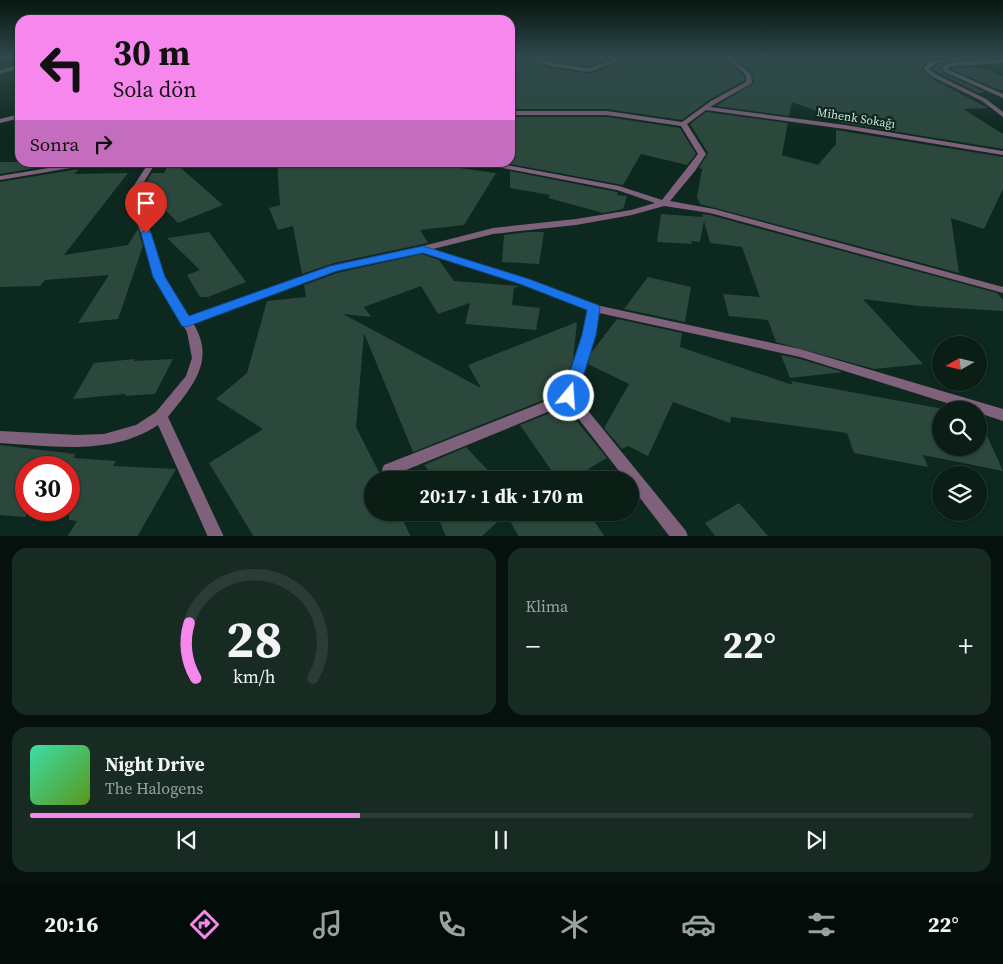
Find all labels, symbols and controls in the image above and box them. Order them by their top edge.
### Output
text: 30 m [113,29,190,77]
icon: left [30,35,95,100]
text: Sola dön [113,74,197,104]
street label: Mihenk Sokağı [816,104,897,132]
icon: right [89,130,117,158]
text: Sonra [30,131,79,157]
pin [125,182,167,233]
icon: arrive [132,189,160,217]
north arrow [932,336,988,391]
map controls [932,336,987,521]
position arrow [542,369,594,421]
button: search [932,401,987,456]
speed limit sign: 30 [15,456,80,521]
button: layers [932,466,987,521]
text: 20:17 · 1 dk · 170 m [420,483,583,509]
text: Klima [526,595,568,617]
text: 28 [226,603,282,674]
text: 22° [722,619,776,671]
text: − [526,627,540,665]
text: + [958,627,973,665]
text: km/h [232,664,275,689]
text: Night Drive [105,751,205,777]
text: The Halogens [105,777,203,799]
icon: previous [173,826,201,854]
icon: pause [487,826,515,854]
icon: next [802,826,830,854]
icon: directions [187,907,222,942]
icon: music [310,907,345,942]
icon: phone [434,907,469,942]
icon: climate [557,907,592,942]
icon: car [681,907,716,942]
icon: filters [804,907,839,942]
text: 20:16 [44,909,99,939]
text: 22° [928,909,959,939]

